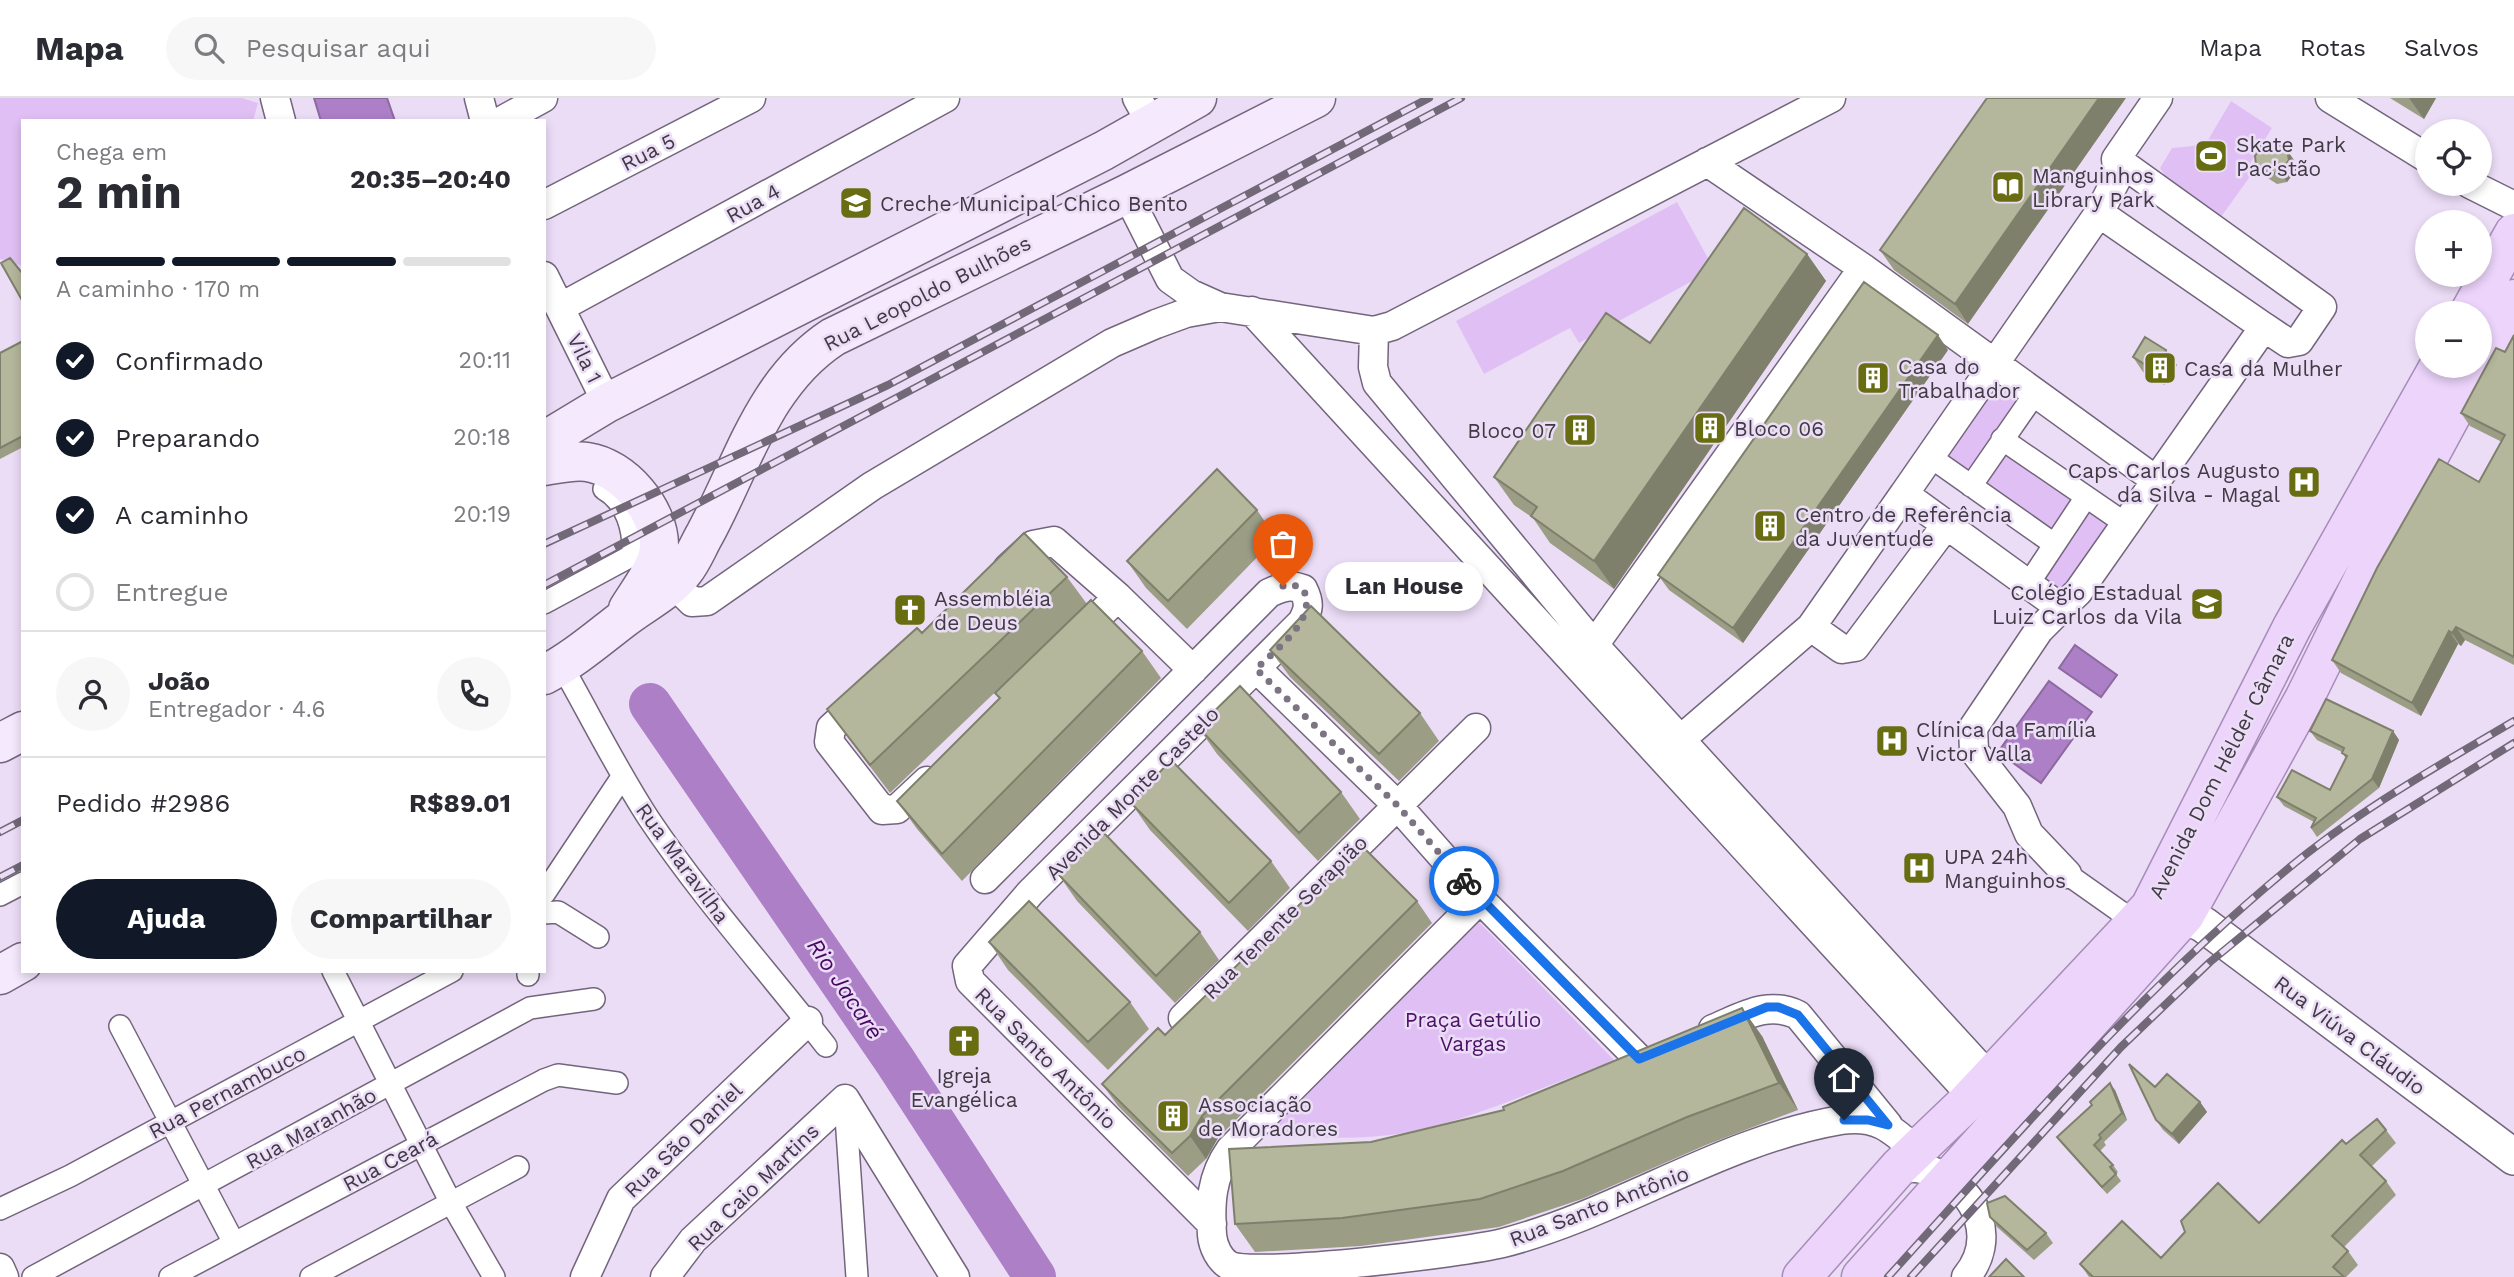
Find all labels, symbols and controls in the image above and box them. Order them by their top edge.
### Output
search box [166,17,656,80]
text: Mapa [35,29,124,68]
icon: search [190,29,228,67]
text: Pesquisar aqui [246,33,431,63]
text: Mapa [2199,34,2262,62]
text: Rotas [2300,34,2366,62]
text: Salvos [2404,34,2479,62]
map controls [2415,119,2492,378]
button: locate [2415,119,2492,196]
street label: Rua 5 [617,128,679,176]
place label: Skate Park Pac'stão [2236,132,2346,181]
sports icon: Skate Park Pac'stão [2192,137,2230,175]
text: Chega em [56,139,167,166]
place label: Manguinhos Library Park [2032,163,2155,212]
text: 20:35–20:40 [350,164,511,194]
text: 2 min [56,165,182,219]
library icon: Manguinhos Library Park [1989,168,2027,206]
street label: Rua 4 [722,178,784,228]
school or university icon: Creche Municipal Chico Bento [837,184,875,222]
place label: Creche Municipal Chico Bento [880,191,1188,216]
button: + [2415,210,2492,287]
street label: Rua Leopoldo Bulhões [819,230,1035,356]
text: A caminho · 170 m [56,276,260,303]
button: − [2415,301,2492,378]
street label: Vila 1 [562,329,608,387]
icon: check [56,342,94,380]
text: Confirmado [115,346,264,376]
text: 20:11 [459,347,511,374]
building icon: Casa da Mulher [2141,349,2179,387]
place label: Casa do Trabalhador [1898,354,2021,403]
place label: Casa da Mulher [2184,356,2343,381]
building icon: Casa do Trabalhador [1854,359,1892,397]
building icon: Bloco 06 [1691,409,1729,447]
building icon: Bloco 07 [1561,411,1599,449]
place label: Bloco 06 [1734,416,1824,441]
place label: Bloco 07 [1467,418,1556,443]
icon: check [56,419,94,457]
text: Preparando [115,423,260,453]
text: 20:18 [453,424,511,451]
place label: Caps Carlos Augusto da Silva - Magal [2068,458,2281,507]
hospital icon: Caps Carlos Augusto da Silva - Magal [2285,463,2323,501]
icon: check [56,496,94,534]
text: A caminho [115,500,249,530]
text: 20:19 [453,501,511,528]
place label: Centro de Referência da Juventude [1795,502,2012,551]
building icon: Centro de Referência da Juventude [1751,507,1789,545]
pin [1253,514,1313,586]
icon: bag [1264,525,1302,563]
callout: Lan House [1325,561,1482,610]
text: Lan House [1345,573,1463,600]
text: Entregue [115,577,228,607]
place label: Colégio Estadual Luiz Carlos da Vila [1992,580,2183,629]
school or university icon: Colégio Estadual Luiz Carlos da Vila [2188,585,2226,623]
place label: Assembléia de Deus [934,586,1051,635]
church icon: Assembléia de Deus [891,591,929,629]
street label: Avenida Dom Hélder Câmara [2143,629,2299,903]
button: person [56,657,130,731]
button: phone [437,657,511,731]
text: João [148,666,210,696]
text: Entregador · 4.6 [148,696,325,723]
street label: Avenida Monte Castelo [1040,701,1224,885]
place label: Clínica da Família Victor Valla [1916,717,2096,766]
hospital icon: Clínica da Família Victor Valla [1873,722,1911,760]
text: Pedido #2986 [56,788,230,818]
text: R$89.01 [409,788,511,818]
street label: Rua Maravilha [631,798,735,928]
street label: Rua Tenente Serapião [1198,830,1372,1004]
place label: UPA 24h Manguinhos [1944,844,2066,893]
courier [1429,846,1499,916]
hospital icon: UPA 24h Manguinhos [1900,849,1938,887]
icon: bike [1445,862,1483,900]
button: Ajuda [56,879,277,959]
button: Compartilhar [291,879,511,959]
water label: Rio Jacaré [801,933,889,1045]
street label: Rua Viúva Cláudio [2269,970,2431,1100]
street label: Rua Santo Antônio [970,982,1122,1134]
park label: Praça Getúlio Vargas [1405,1007,1541,1056]
church icon: Igreja Evangélica [945,1022,983,1060]
street label: Rua Pernambuco [144,1040,310,1144]
pin [1814,1048,1874,1120]
icon: home [1825,1059,1863,1097]
place label: Igreja Evangélica [910,1063,1018,1112]
street label: Rua São Daniel [619,1077,748,1203]
street label: Rua Maranhão [241,1082,381,1174]
place label: Associação de Moradores [1198,1092,1338,1141]
building icon: Associação de Moradores [1154,1097,1192,1135]
street label: Rua Caio Martins [682,1118,824,1256]
street label: Rua Ceará [338,1126,442,1196]
street label: Rua Santo Antônio [1506,1160,1692,1252]

